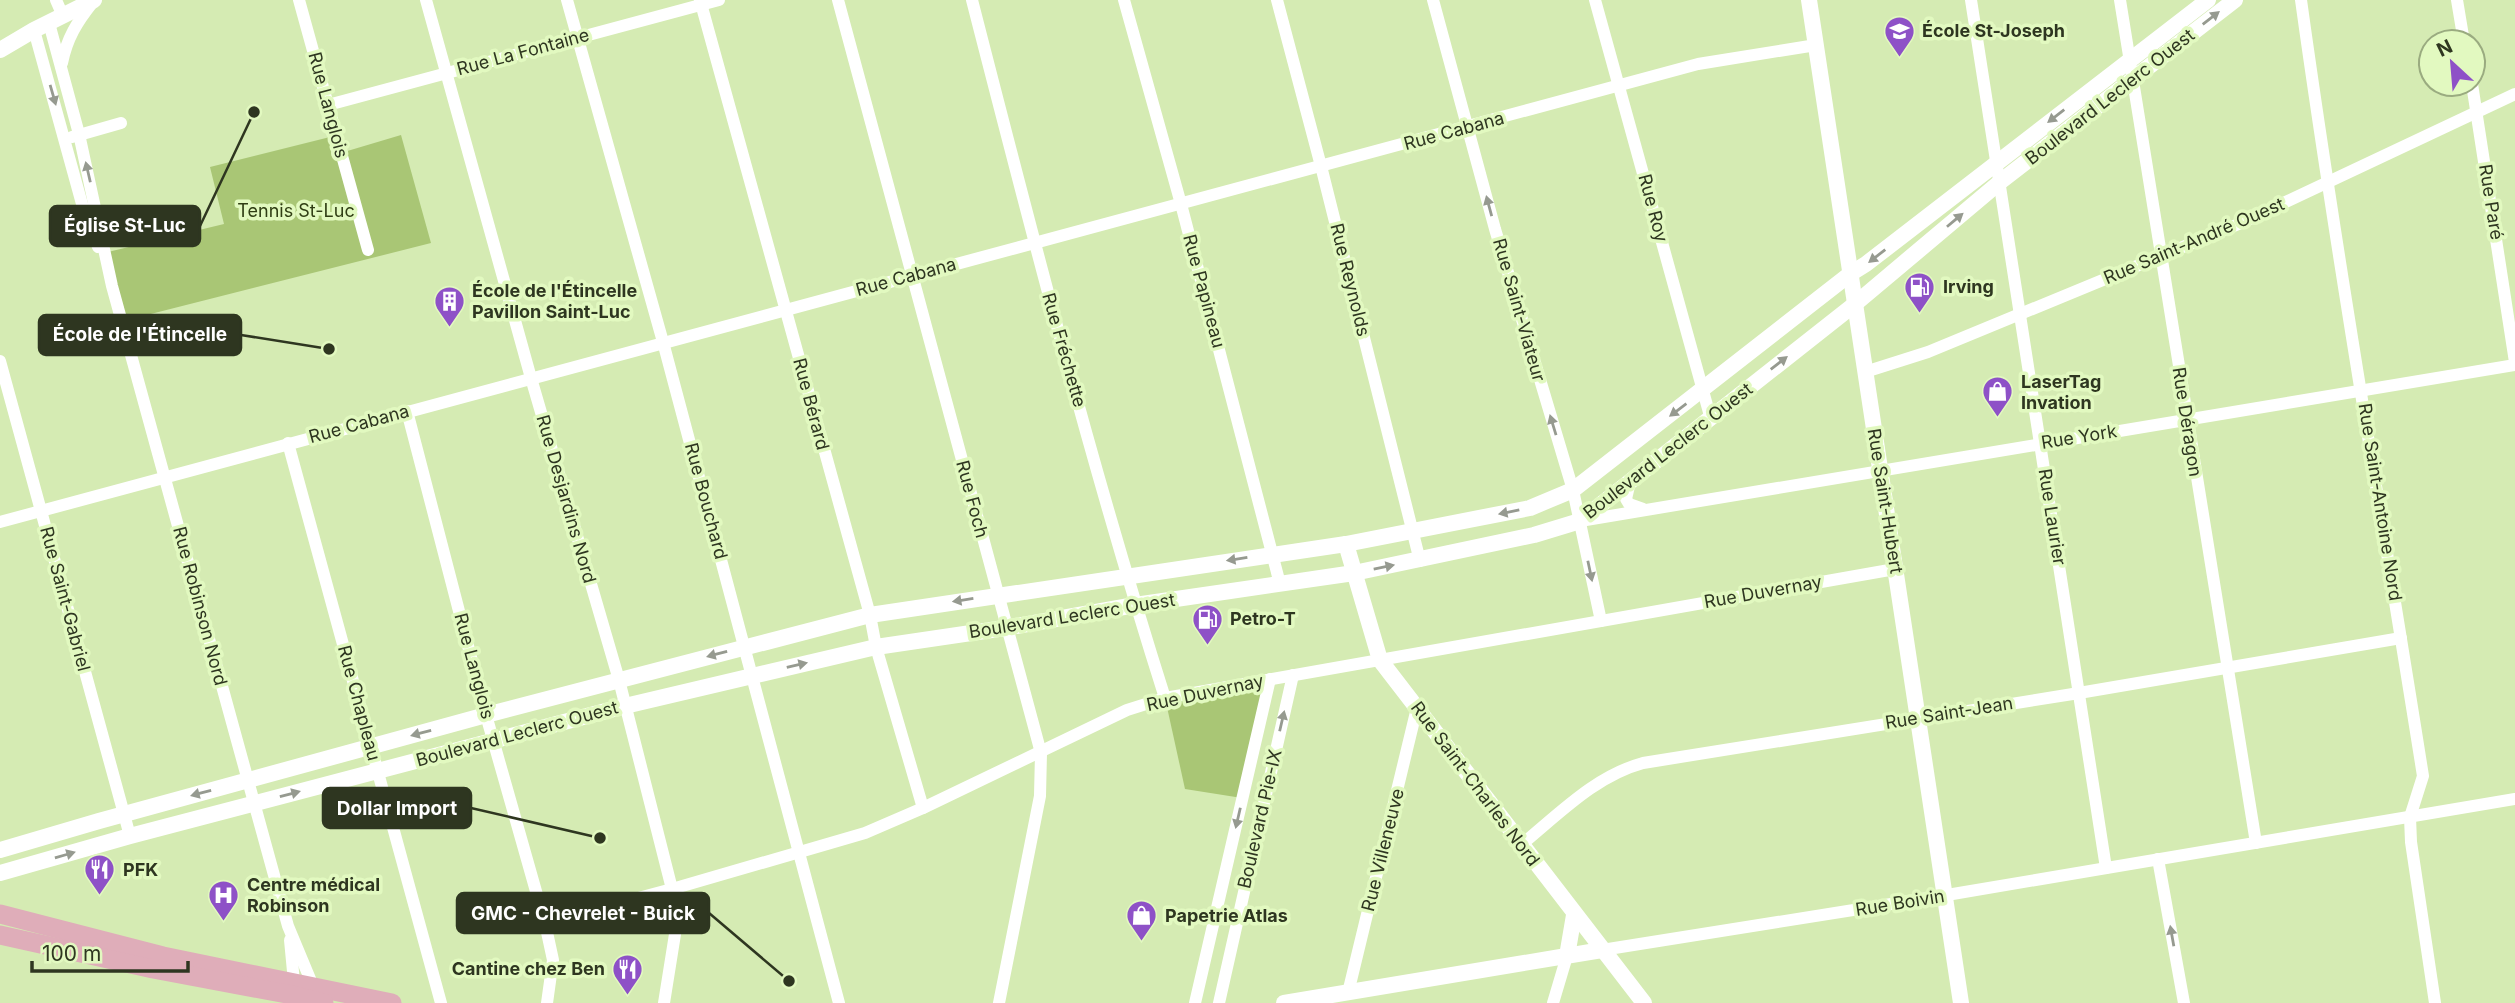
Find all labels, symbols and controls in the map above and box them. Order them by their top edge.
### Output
one-way arrow [2202,12,2220,26]
school or university icon: École St-Joseph [1882,14,1916,58]
place label: École St-Joseph [1922,20,2065,41]
street label: Rue La Fontaine [454,24,591,79]
street label: Boulevard Leclerc Ouest [2021,24,2198,169]
north arrow [2417,28,2487,98]
text: N [2433,35,2456,62]
street label: Rue Langlois [304,50,353,160]
one-way arrow [48,85,58,106]
street label: Rue Cabana [1401,107,1506,154]
one-way arrow [2048,108,2066,123]
one-way arrow [82,161,93,183]
street label: Rue Paré [2475,163,2508,241]
street label: Rue Roy [1634,172,1673,244]
street label: Rue Saint-André Ouest [2100,193,2287,288]
one-way arrow [1483,196,1493,217]
park label: Tennis St-Luc [237,200,355,221]
callout: Église St-Luc [50,206,200,246]
one-way arrow [1946,212,1964,227]
text: Église St-Luc [64,214,186,237]
street label: Rue Reynolds [1326,221,1375,339]
street label: Rue Papineau [1179,232,1230,350]
street label: Rue Saint-Viateur [1489,236,1550,384]
one-way arrow [1868,248,1886,262]
street label: Rue Cabana [853,253,958,300]
fuel station icon: Irving [1903,270,1937,314]
place label: Irving [1943,276,1994,297]
place label: École de l'Étincelle Pavillon Saint-Luc [472,280,637,322]
building icon: École de l'Étincelle Pavillon Saint-Luc [432,284,466,328]
street label: Rue Fréchette [1038,290,1091,409]
callout: École de l'Étincelle [39,315,241,355]
text: École de l'Étincelle [53,323,227,346]
street label: Rue Bérard [789,356,834,452]
one-way arrow [1770,356,1787,371]
street label: Rue Déragon [2168,366,2207,478]
place label: LaserTag Invation [2021,371,2101,413]
shop icon: LaserTag Invation [1981,375,2015,419]
street label: Boulevard Leclerc Ouest [1579,378,1756,523]
street label: Rue Cabana [306,400,411,447]
one-way arrow [1669,402,1687,417]
street label: Rue Saint-Antoine Nord [2355,402,2406,602]
street label: Rue Desjardins Nord [532,412,601,585]
one-way arrow [1547,414,1557,435]
street label: Rue York [2040,420,2118,453]
street label: Rue Saint-Hubert [1864,427,1907,575]
street label: Rue Bouchard [681,440,732,561]
street label: Rue Foch [952,458,993,540]
street label: Rue Laurier [2035,467,2071,567]
one-way arrow [1498,507,1520,518]
street label: Rue Saint-Gabriel [36,524,95,674]
street label: Rue Robinson Nord [169,524,232,688]
one-way arrow [1226,554,1248,565]
one-way arrow [1585,560,1596,582]
one-way arrow [1373,561,1395,572]
street label: Rue Duvernay [1702,571,1824,612]
street label: Boulevard Leclerc Ouest [967,589,1177,642]
one-way arrow [952,595,974,606]
fuel station icon: Petro-T [1190,602,1224,646]
place label: Petro-T [1230,608,1296,629]
street label: Rue Langlois [450,611,499,721]
street label: Rue Chapleau [334,643,385,763]
one-way arrow [706,649,728,660]
one-way arrow [786,659,808,670]
street label: Rue Duvernay [1144,670,1265,715]
street label: Rue Saint-Jean [1884,692,2014,733]
street label: Boulevard Leclerc Ouest [414,696,620,771]
street label: Rue Saint-Charles Nord [1407,697,1544,870]
one-way arrow [1277,710,1288,732]
one-way arrow [409,728,431,739]
street label: Boulevard Pie-IX [1233,747,1286,891]
street label: Rue Villeneuve [1357,786,1408,913]
one-way arrow [190,788,212,799]
one-way arrow [280,788,302,799]
callout: Dollar Import [323,788,471,828]
text: Dollar Import [337,797,457,820]
one-way arrow [1232,807,1243,829]
one-way arrow [55,850,76,860]
restaurant icon: PFK [83,853,117,897]
place label: PFK [123,859,158,880]
place label: Centre médical Robinson [247,874,380,916]
hospital icon: Centre médical Robinson [207,878,241,922]
street label: Rue Boivin [1854,885,1946,920]
callout: GMC - Chevrelet - Buick [457,893,709,933]
shop icon: Papetrie Atlas [1125,899,1159,943]
text: GMC - Chevrelet - Buick [471,902,695,925]
place label: Papetrie Atlas [1165,905,1288,926]
one-way arrow [2166,925,2177,947]
scale bar [32,930,187,974]
text: 100 m [42,941,101,966]
restaurant icon: Cantine chez Ben [611,952,645,996]
place label: Cantine chez Ben [452,958,605,979]

